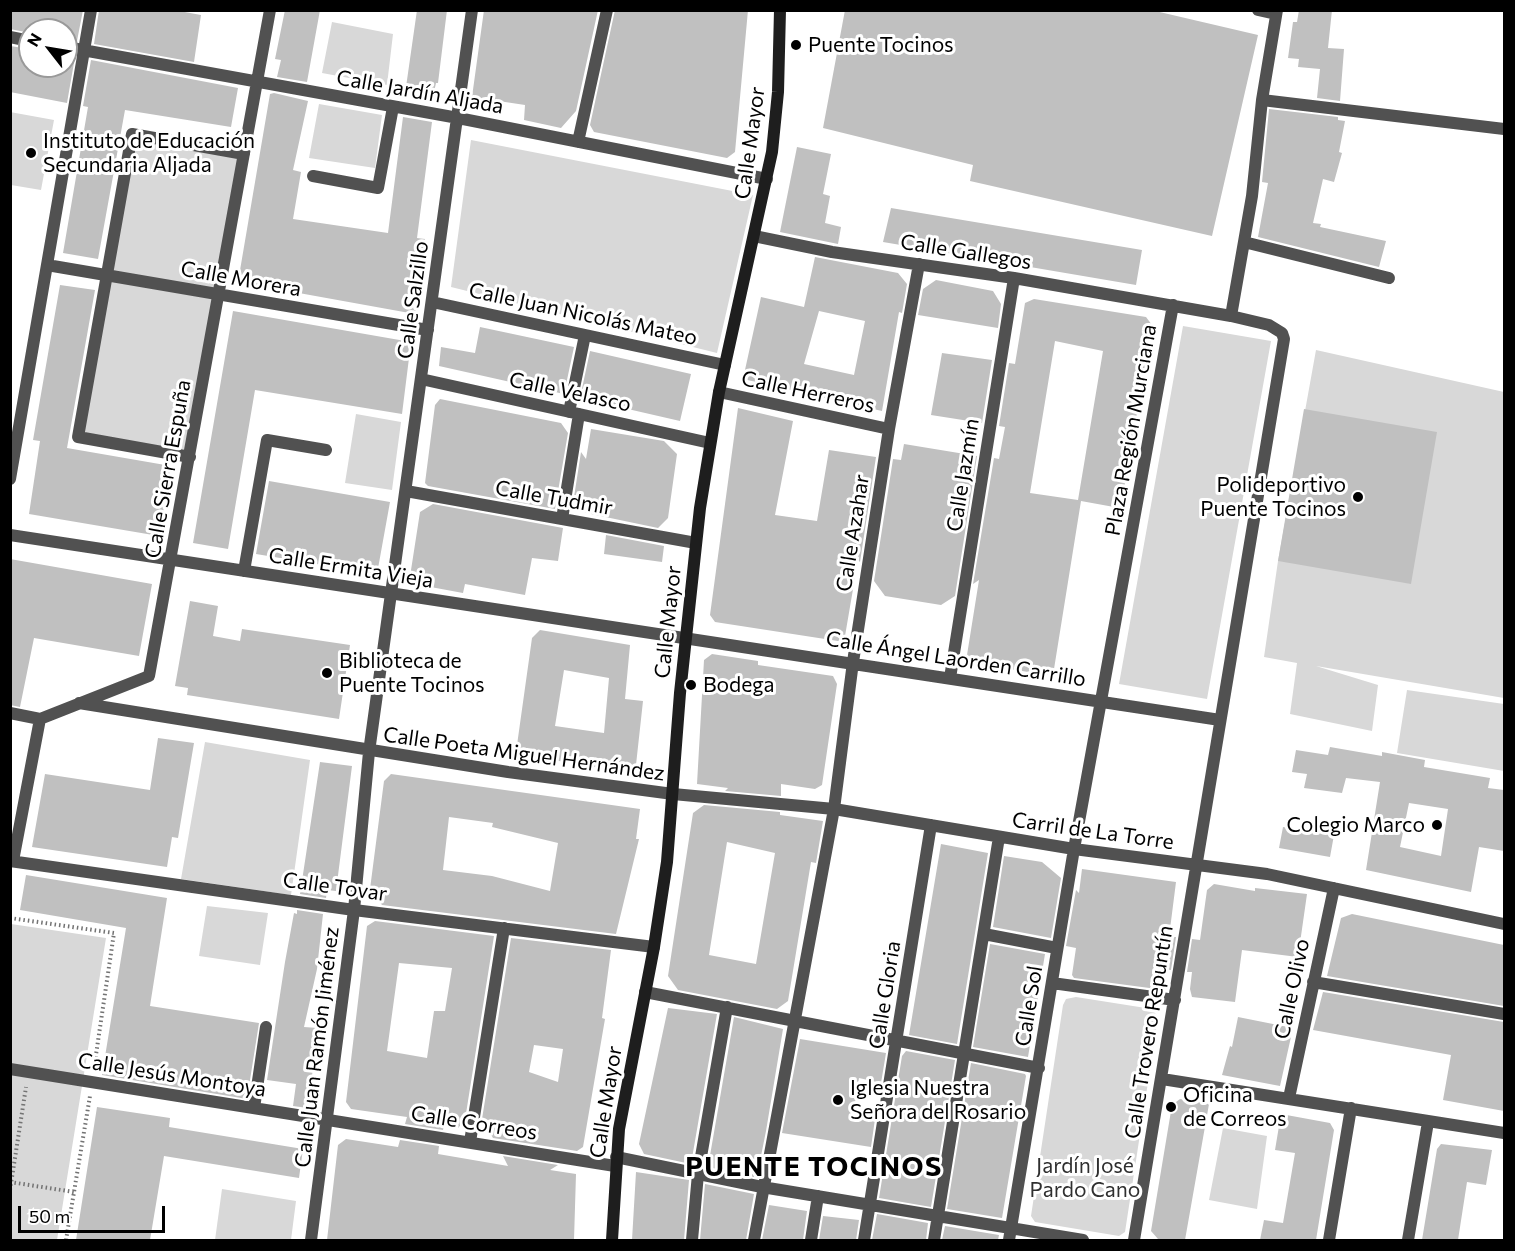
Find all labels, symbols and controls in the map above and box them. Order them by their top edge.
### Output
north arrow [18,18,78,78]
text: N [23,29,45,50]
place label: Puente Tocinos [808,32,954,58]
marker: Puente Tocinos [789,38,803,52]
street label: Calle Jardín Aljada [335,65,505,119]
street label: Calle Mayor [730,85,770,201]
place label: Instituto de Educación Secundaria Aljada [43,128,255,178]
marker: Instituto de Educación Secundaria Aljada [24,146,38,160]
street label: Calle Gallegos [899,229,1033,275]
street label: Calle Salzillo [392,239,434,361]
street label: Calle Morera [179,256,303,302]
street label: Calle Juan Nicolás Mateo [466,277,700,351]
street label: Plaza Región Murciana [1100,322,1162,538]
street label: Calle Herreros [739,366,877,418]
street label: Calle Velasco [507,367,633,417]
street label: Calle Sierra Espuña [140,378,196,560]
street label: Calle Jazmín [942,417,984,533]
place label: Polideportivo Puente Tocinos [1200,472,1346,522]
street label: Calle Azahar [831,473,875,593]
street label: Calle Tudmir [493,475,615,521]
marker: Polideportivo Puente Tocinos [1351,490,1365,504]
street label: Calle Ermita Vieja [267,543,435,593]
street label: Calle Mayor [650,564,686,680]
street label: Calle Ángel Laorden Carrillo [824,626,1088,692]
place label: Biblioteca de Puente Tocinos [339,648,485,698]
marker: Biblioteca de Puente Tocinos [320,666,334,680]
place label: Bodega [703,672,775,698]
marker: Bodega [684,678,698,692]
street label: Calle Poeta Miguel Hernández [382,722,666,786]
street label: Carril de La Torre [1011,807,1175,855]
place label: Colegio Marco [1286,812,1425,838]
marker: Colegio Marco [1430,818,1444,832]
street label: Calle Tovar [281,867,389,907]
street label: Calle Trovero Repuntín [1120,923,1178,1141]
street label: Calle Juan Ramón Jiménez [290,925,344,1169]
street label: Calle Olivo [1269,937,1315,1041]
street label: Calle Gloria [864,939,906,1051]
street label: Calle Sol [1010,964,1048,1048]
street label: Calle Mayor [585,1044,627,1160]
street label: Calle Jesús Montoya [76,1048,268,1102]
place label: Iglesia Nuestra Señora del Rosario [850,1075,1026,1125]
place label: Oficina de Correos [1183,1082,1287,1132]
marker: Iglesia Nuestra Señora del Rosario [831,1093,845,1107]
marker: Oficina de Correos [1164,1100,1178,1114]
street label: Calle Correos [409,1101,539,1145]
district label: PUENTE TOCINOS [685,1151,943,1183]
park label: Jardín José Pardo Cano [1030,1153,1140,1203]
scale bar [21,1194,168,1232]
text: 50 m [29,1205,70,1227]

